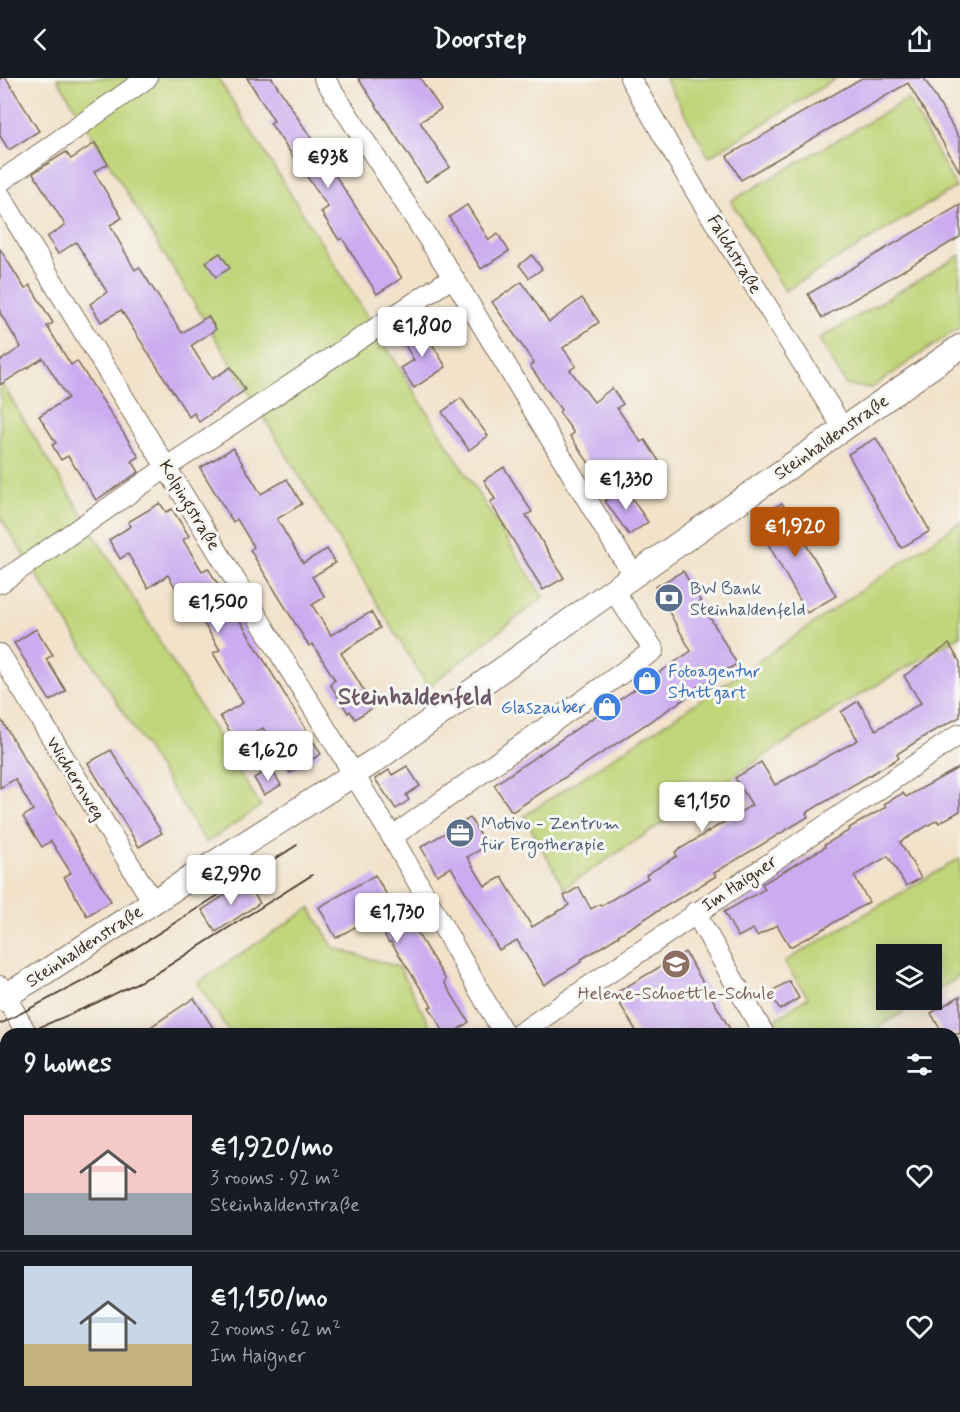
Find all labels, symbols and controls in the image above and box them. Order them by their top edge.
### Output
text: Doorstep [433,22,527,57]
icon: back [24,23,57,56]
icon: share [903,23,936,56]
pin: €938 [292,138,364,189]
text: €938 [307,144,349,171]
street label: Falchstraße [701,211,767,299]
pin: €1,800 [373,307,471,358]
text: €1,800 [392,313,452,340]
street label: Steinhaldenstraße [769,389,894,486]
street label: Kolpingstraße [151,456,226,556]
pin: €1,330 [577,460,675,511]
text: €1,330 [599,466,653,493]
pin: €1,920 [746,507,844,558]
text: €1,920 [764,513,826,540]
place label: BW Bank Steinhaldenfeld [690,577,806,622]
bank icon: BW Bank Steinhaldenfeld [653,582,685,614]
pin: €1,500 [169,583,267,634]
text: €1,500 [188,589,248,616]
place label: Fotoagentur Stuttgart [668,660,761,705]
shop icon: Fotoagentur Stuttgart [631,665,663,697]
district label: Steinhaldenfeld [338,682,492,713]
shop icon: Glaszauber [591,691,623,723]
place label: Glaszauber [501,696,586,720]
pin: €1,620 [219,731,317,782]
street label: Wichernweg [40,732,110,825]
text: €1,620 [238,737,298,764]
pin: €1,150 [653,782,751,833]
text: €1,150 [673,788,731,815]
place label: Motivo - Zentrum für Ergotherapie [481,812,620,858]
office icon: Motivo - Zentrum für Ergotherapie [444,817,476,849]
street label: Im Haigner [697,850,783,919]
pin: €2,990 [182,855,280,906]
text: €2,990 [201,861,261,888]
pin: €1,730 [348,893,446,944]
text: €1,730 [369,899,425,926]
street label: Steinhaldenstraße [21,900,148,994]
map controls [876,944,942,1010]
button: layers [876,944,942,1010]
school or university icon: Helene-Schoettle-Schule [660,948,692,980]
place label: Helene-Schoettle-Schule [578,982,774,1006]
text: 9 homes [24,1047,112,1081]
icon: filters [903,1048,936,1081]
text: €1,920/mo [210,1131,333,1165]
icon: home [72,1139,144,1211]
icon: heart [903,1159,936,1192]
text: 3 rooms · 92 m² [210,1165,340,1192]
text: Steinhaldenstraße [210,1192,360,1219]
text: €1,150/mo [210,1282,328,1316]
icon: home [72,1290,144,1362]
icon: heart [903,1310,936,1343]
text: 2 rooms · 62 m² [210,1316,341,1343]
text: Im Haigner [210,1343,306,1370]

